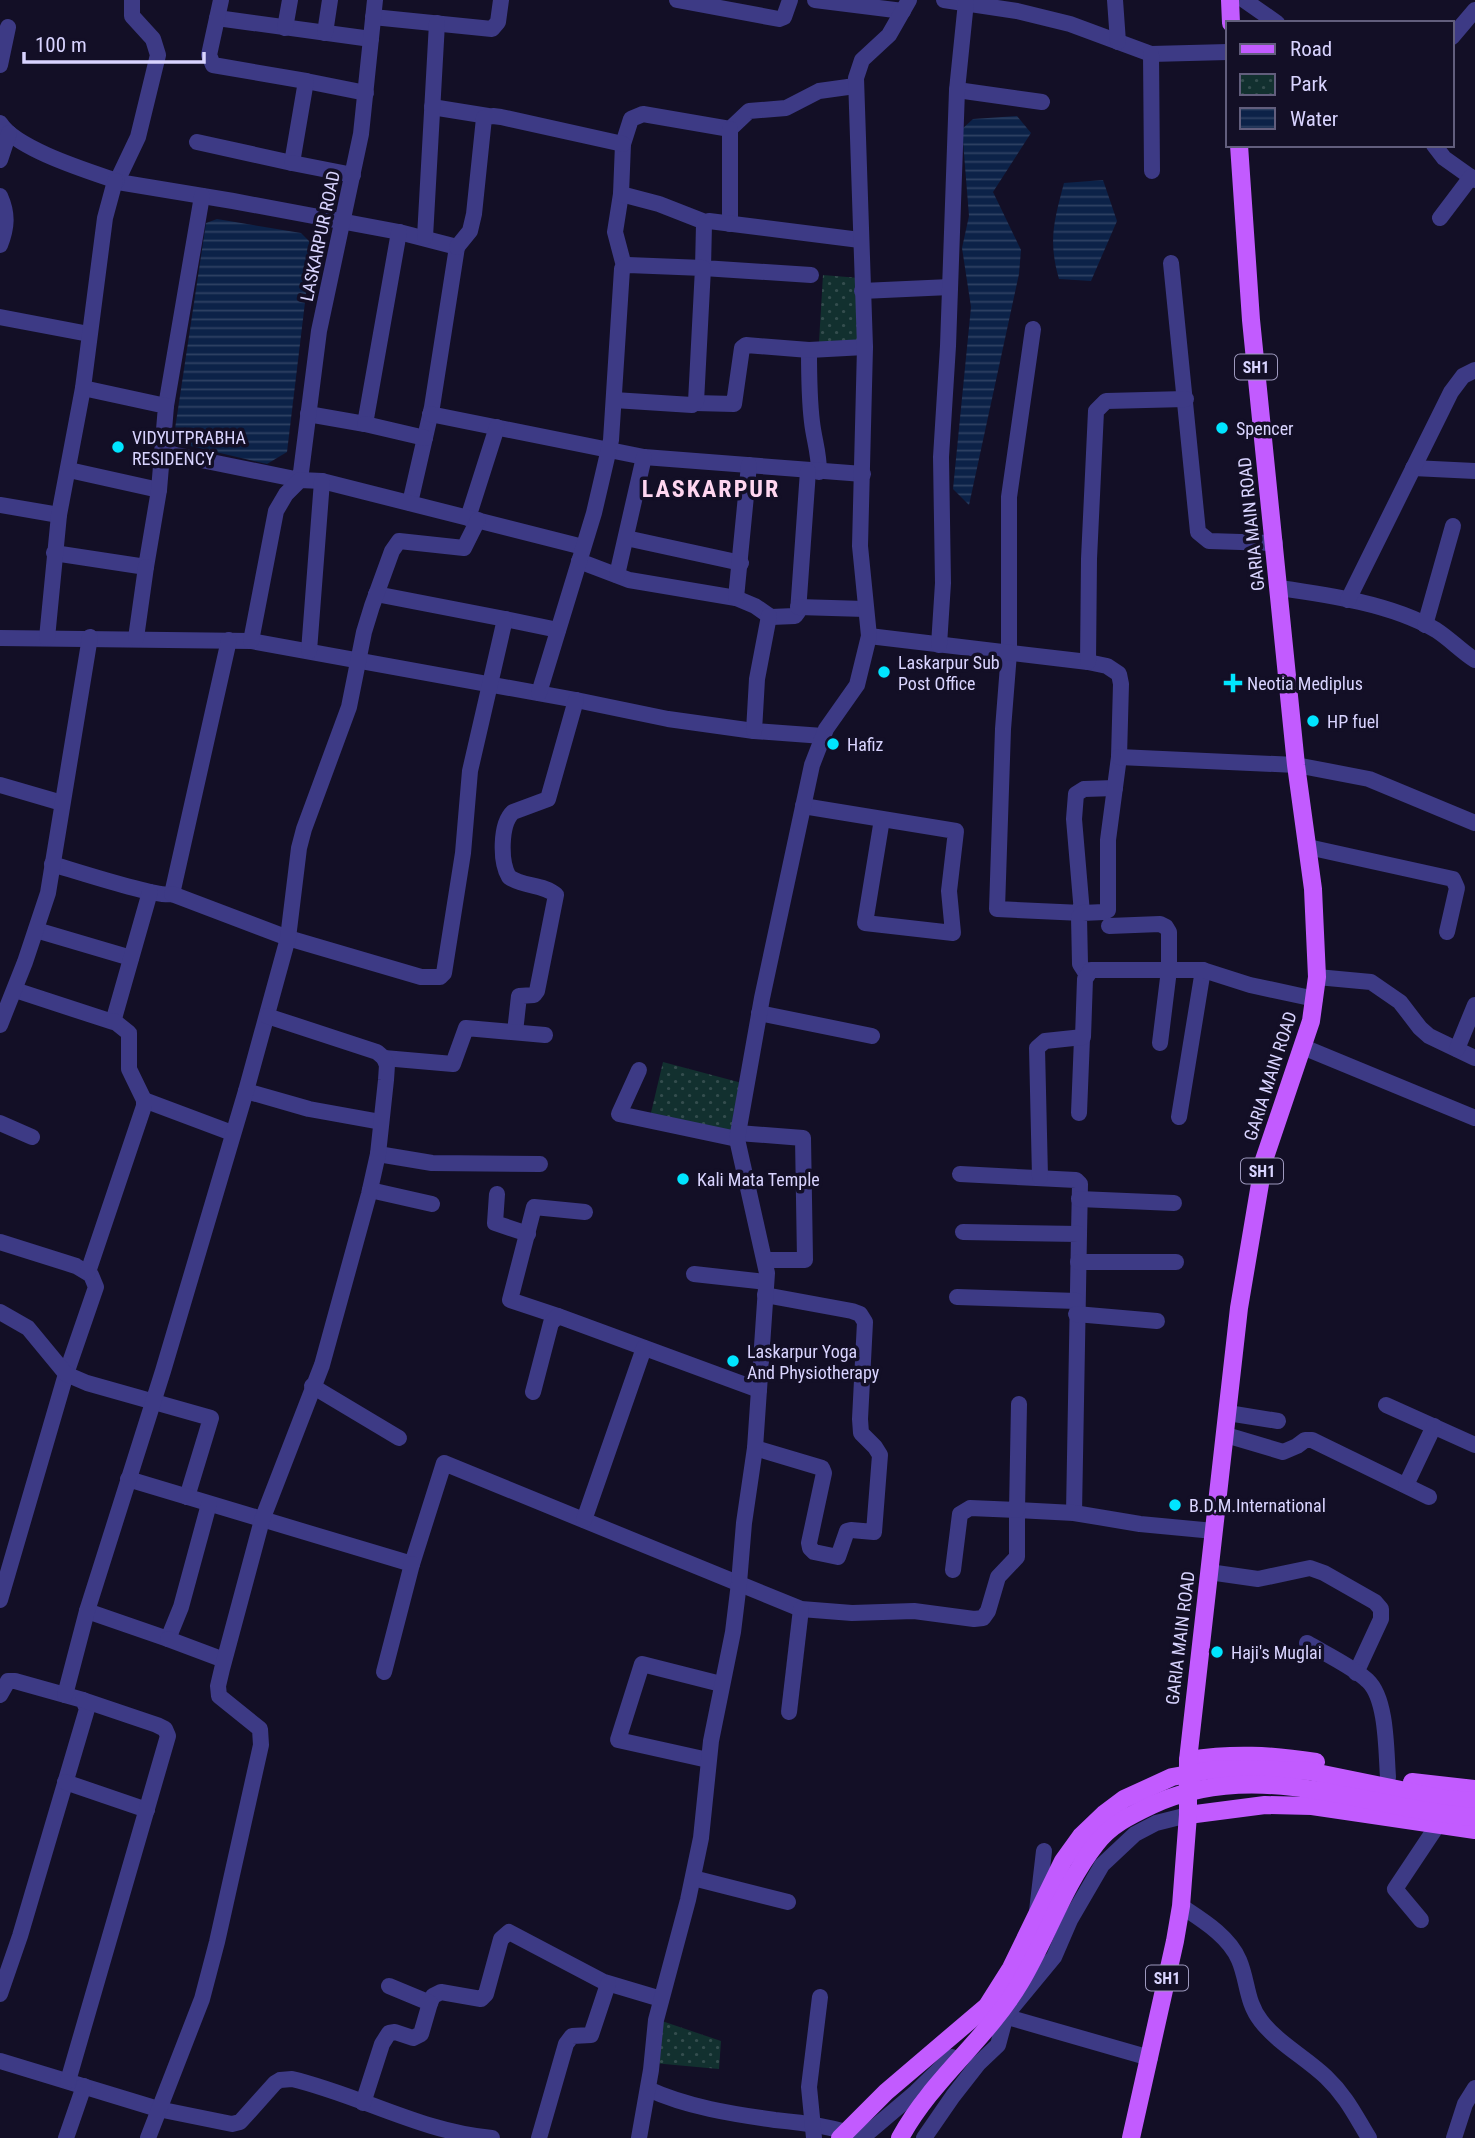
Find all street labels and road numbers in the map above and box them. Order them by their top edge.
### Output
street label: LASKARPUR ROAD [296,169,344,303]
road number: SH1 [1235,354,1277,380]
street label: GARIA MAIN ROAD [1234,456,1268,592]
street label: GARIA MAIN ROAD [1239,1009,1301,1143]
road number: SH1 [1241,1158,1283,1184]
street label: GARIA MAIN ROAD [1161,1570,1199,1706]
road number: SH1 [1146,1966,1188,1990]

